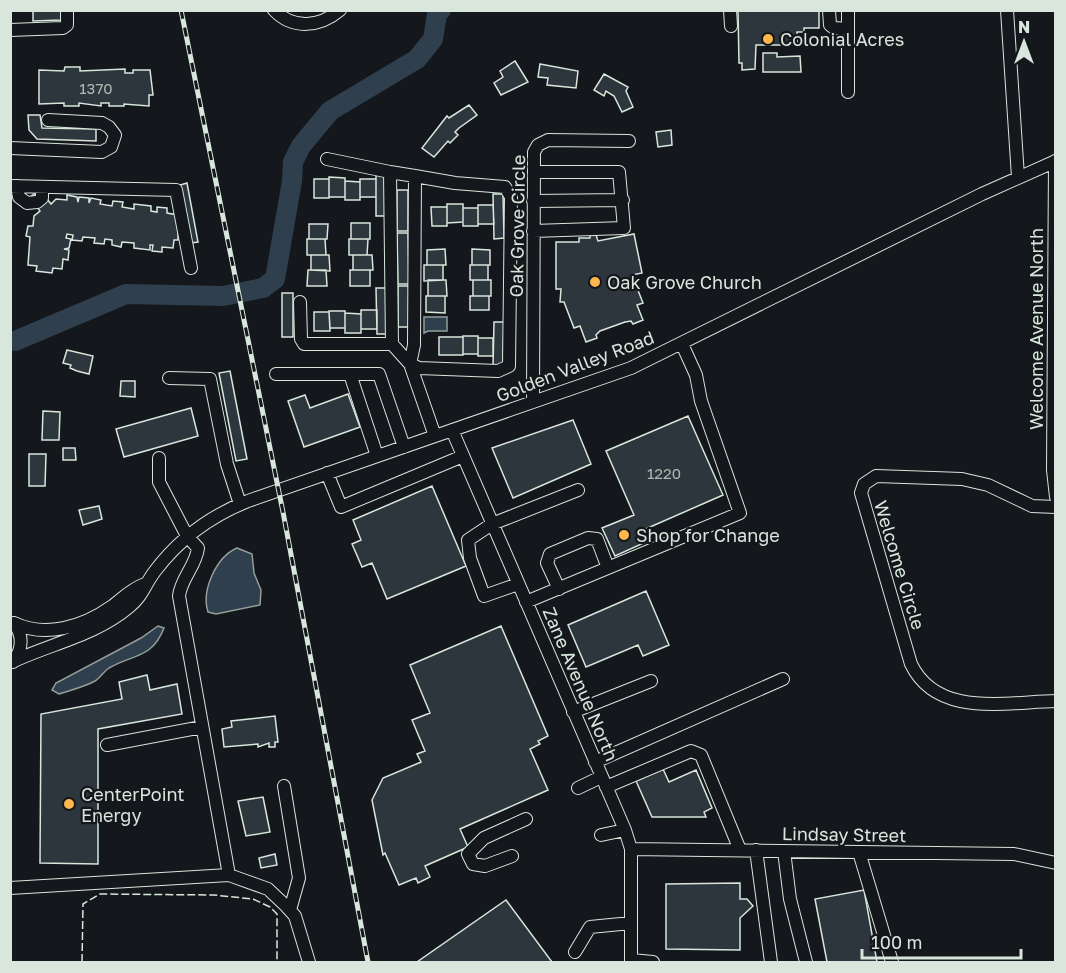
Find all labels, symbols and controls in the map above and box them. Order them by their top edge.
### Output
north arrow [994,12,1054,72]
text: N [1018,17,1030,37]
place label: Colonial Acres [780,28,904,50]
marker: Colonial Acres [761,32,775,46]
house number: 1370 [79,79,113,97]
street label: Oak Grove Circle [505,155,529,297]
street label: Welcome Avenue North [1025,228,1047,430]
place label: Oak Grove Church [607,271,762,293]
marker: Oak Grove Church [588,275,602,289]
street label: Golden Valley Road [493,326,657,406]
house number: 1220 [647,464,681,482]
street label: Welcome Circle [870,498,930,632]
place label: Shop for Change [636,524,780,546]
marker: Shop for Change [617,528,631,542]
street label: Zane Avenue North [539,604,623,764]
place label: CenterPoint Energy [81,783,185,826]
marker: CenterPoint Energy [62,797,76,811]
street label: Lindsay Street [782,822,906,846]
scale bar [862,922,1021,960]
text: 100 m [871,931,922,953]

